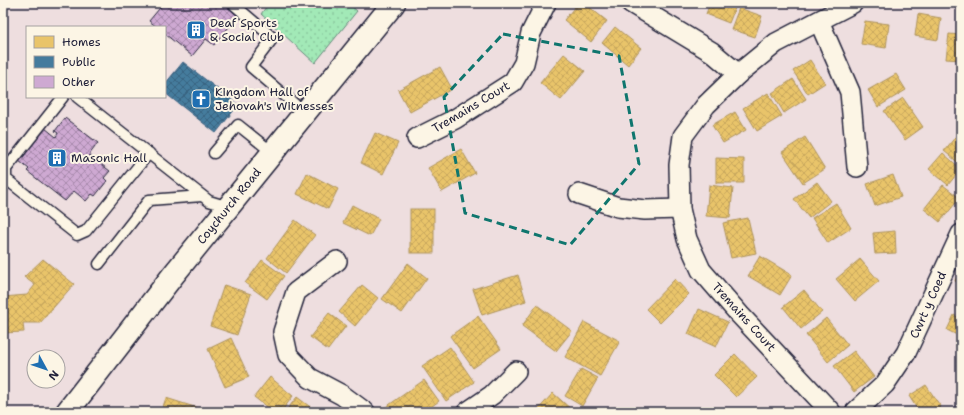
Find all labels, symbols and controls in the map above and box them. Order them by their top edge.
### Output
place label: Deaf Sports & Social Club [210,15,284,45]
building icon: Deaf Sports & Social Club [185,19,207,41]
legend [26,26,166,98]
text: Homes [62,34,101,50]
text: Public [62,54,96,70]
text: Other [62,74,96,90]
street label: Tremains Court [429,77,513,137]
place label: Kingdom Hall of Jehovah's Witnesses [215,84,334,114]
church icon: Kingdom Hall of Jehovah's Witnesses [190,88,212,110]
building icon: Masonic Hall [46,147,68,169]
place label: Masonic Hall [71,150,147,166]
street label: Coychurch Road [193,164,265,247]
street label: Cwrt y Coed [906,269,950,341]
street label: Tremains Court [709,279,779,355]
north arrow [26,349,66,389]
text: N [45,367,62,383]

